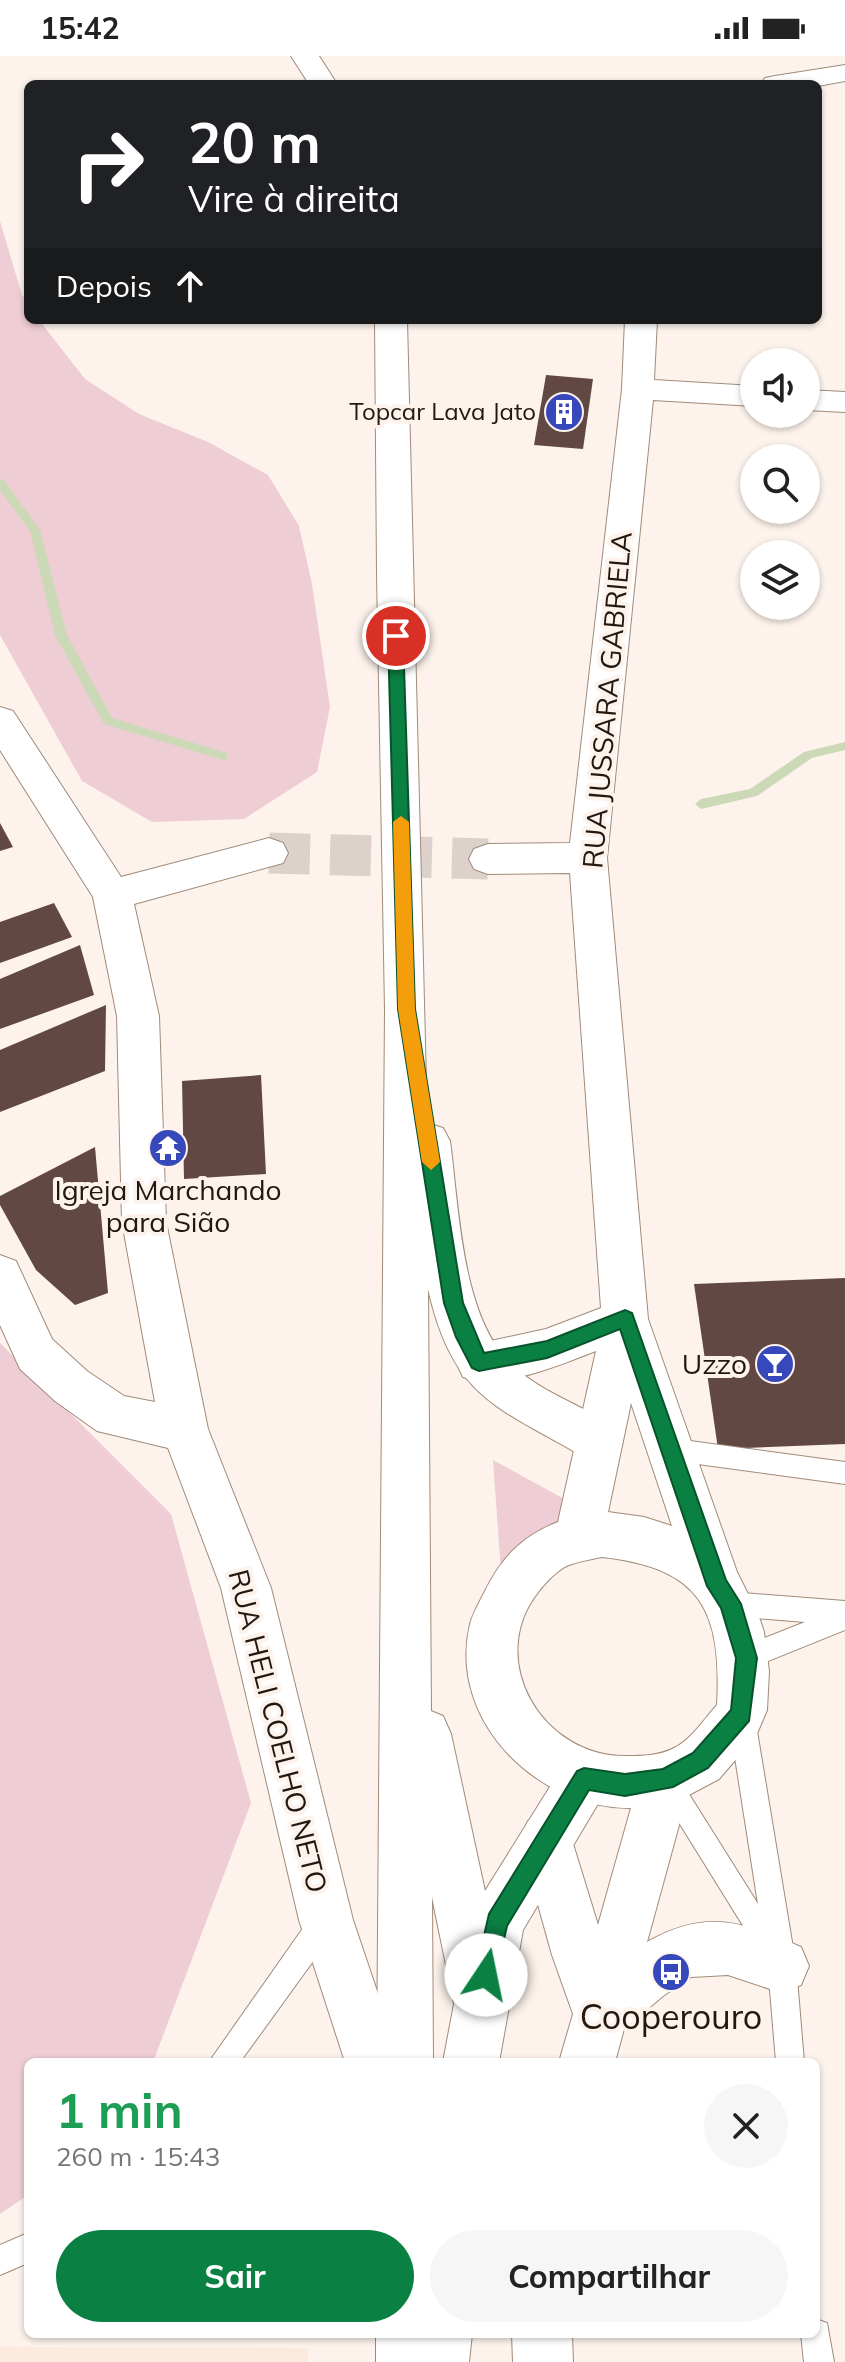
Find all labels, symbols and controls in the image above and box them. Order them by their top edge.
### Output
text: 15:42 [40,9,119,47]
text: 20 m [188,107,321,177]
icon: right [56,112,160,216]
text: Vire à direita [188,176,400,221]
icon: ahead [168,264,212,308]
text: Depois [56,267,152,305]
map controls [740,348,820,620]
button: sound [740,348,820,428]
building icon: Topcar Lava Jato [543,391,585,433]
place label: Topcar Lava Jato [349,396,536,426]
button: search [740,444,820,524]
street label: RUA JUSSARA GABRIELA [574,530,639,870]
button: layers [740,540,820,620]
pin [362,602,430,670]
icon: arrive [374,614,418,658]
temple icon: Igreja Marchando para Sião [147,1127,189,1169]
place label: Igreja Marchando para Sião [54,1172,282,1239]
bar icon: Uzzo [754,1343,796,1385]
place label: Uzzo [682,1346,747,1381]
street label: RUA HELI COELHO NETO [221,1566,336,1896]
position arrow [444,1933,528,2017]
bus stop icon: Cooperouro [650,1951,692,1993]
place label: Cooperouro [580,1995,762,2038]
text: 1 min [56,2080,183,2140]
button: close [704,2084,788,2168]
text: 260 m · 15:43 [56,2140,220,2173]
button: Sair [56,2230,414,2322]
button: Compartilhar [430,2230,788,2322]

